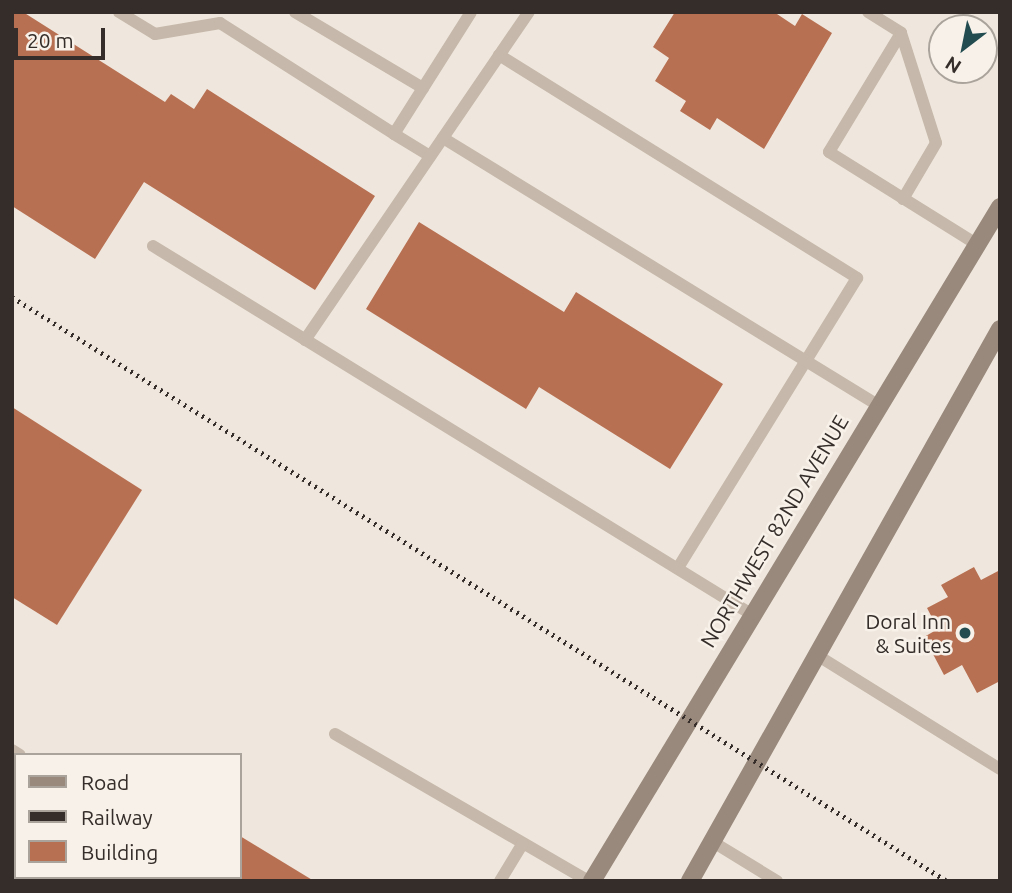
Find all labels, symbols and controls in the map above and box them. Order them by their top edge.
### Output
scale bar [18,14,108,58]
north arrow [928,14,998,84]
text: 20 m [27,28,74,52]
text: N [941,52,965,78]
street label: NORTHWEST 82ND AVENUE [695,410,853,652]
place label: Doral Inn & Suites [865,608,951,658]
marker: Doral Inn & Suites [957,625,973,641]
legend [14,753,242,879]
text: Road [81,770,129,794]
text: Railway [81,805,153,829]
text: Building [81,840,158,864]

